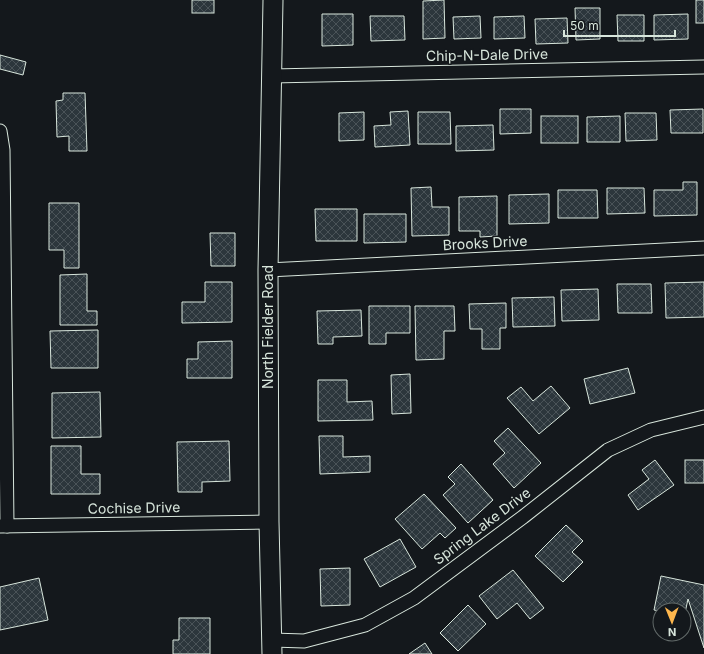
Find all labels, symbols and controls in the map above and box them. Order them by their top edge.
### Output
scale bar [564,12,675,38]
text: 50 m [570,18,599,33]
street label: Chip-N-Dale Drive [426,45,548,64]
street label: Brooks Drive [442,232,528,253]
street label: North Fielder Road [259,265,276,389]
street label: Spring Lake Drive [430,484,534,568]
street label: Cochise Drive [88,498,180,517]
north arrow [652,602,692,642]
text: N [668,625,676,639]

